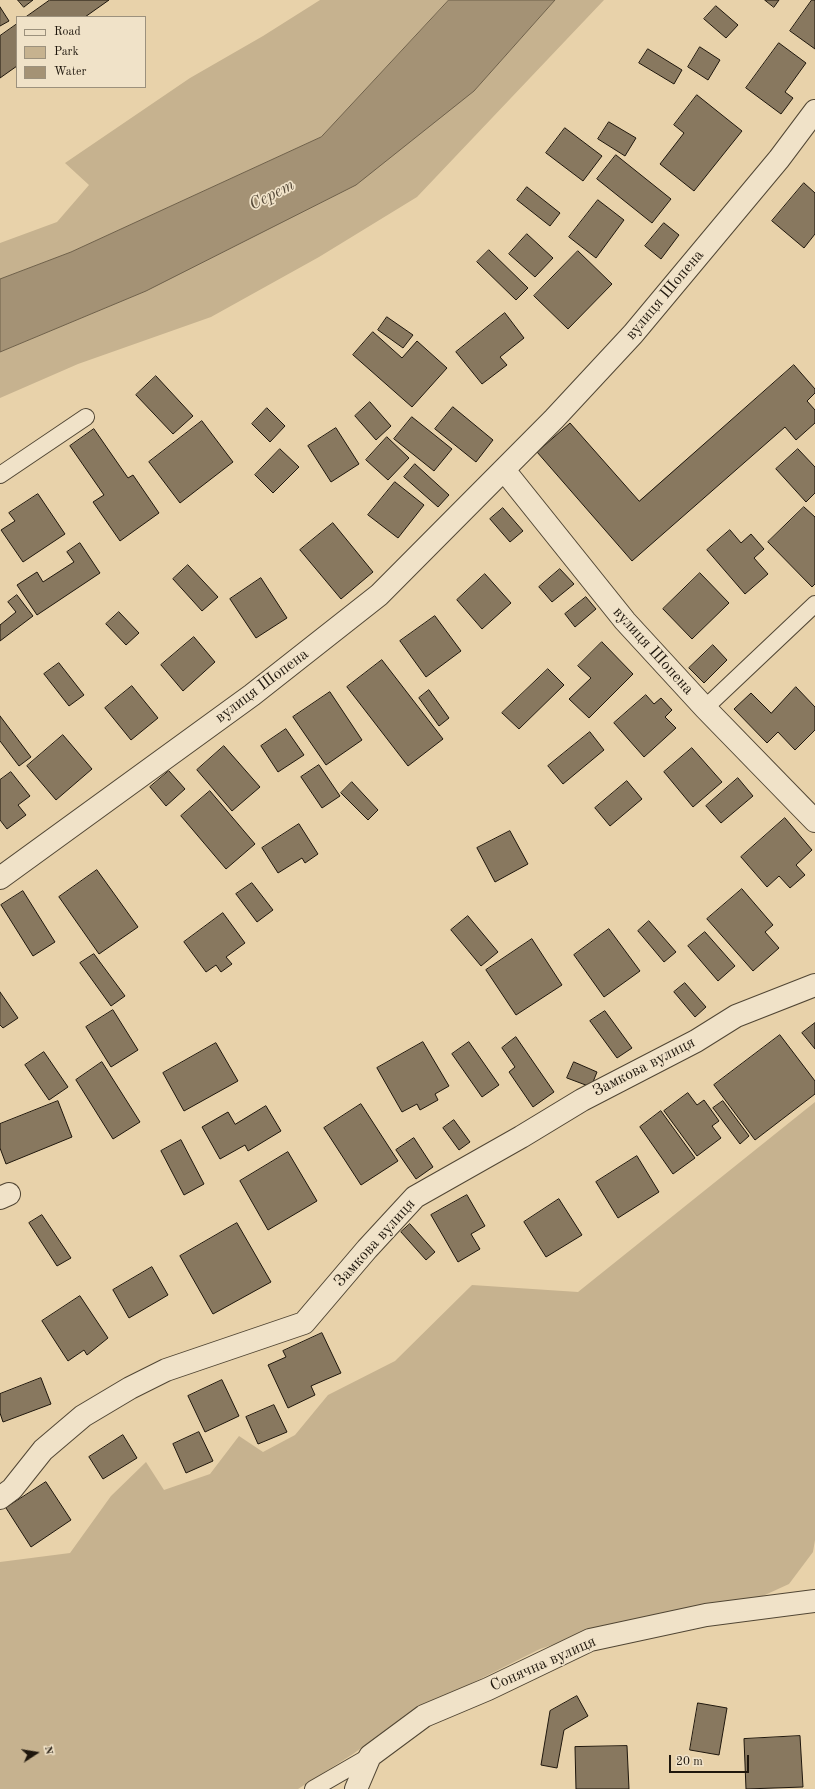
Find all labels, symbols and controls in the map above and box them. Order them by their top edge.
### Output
legend [16,16,146,88]
text: Road [54,26,81,38]
text: Park [54,46,79,58]
text: Water [54,66,86,78]
water label: Серет [246,175,298,215]
street label: вулиця Шопена [622,246,708,344]
street label: вулиця Шопена [608,603,698,699]
street label: вулиця Шопена [212,645,312,727]
street label: Замкова вулиця [590,1033,698,1101]
street label: Замкова вулиця [330,1195,420,1291]
street label: Сонячна вулиця [487,1632,599,1696]
north arrow [16,1733,56,1773]
text: N [42,1745,54,1756]
scale bar [671,1747,751,1773]
text: 20 m [676,1756,703,1768]

